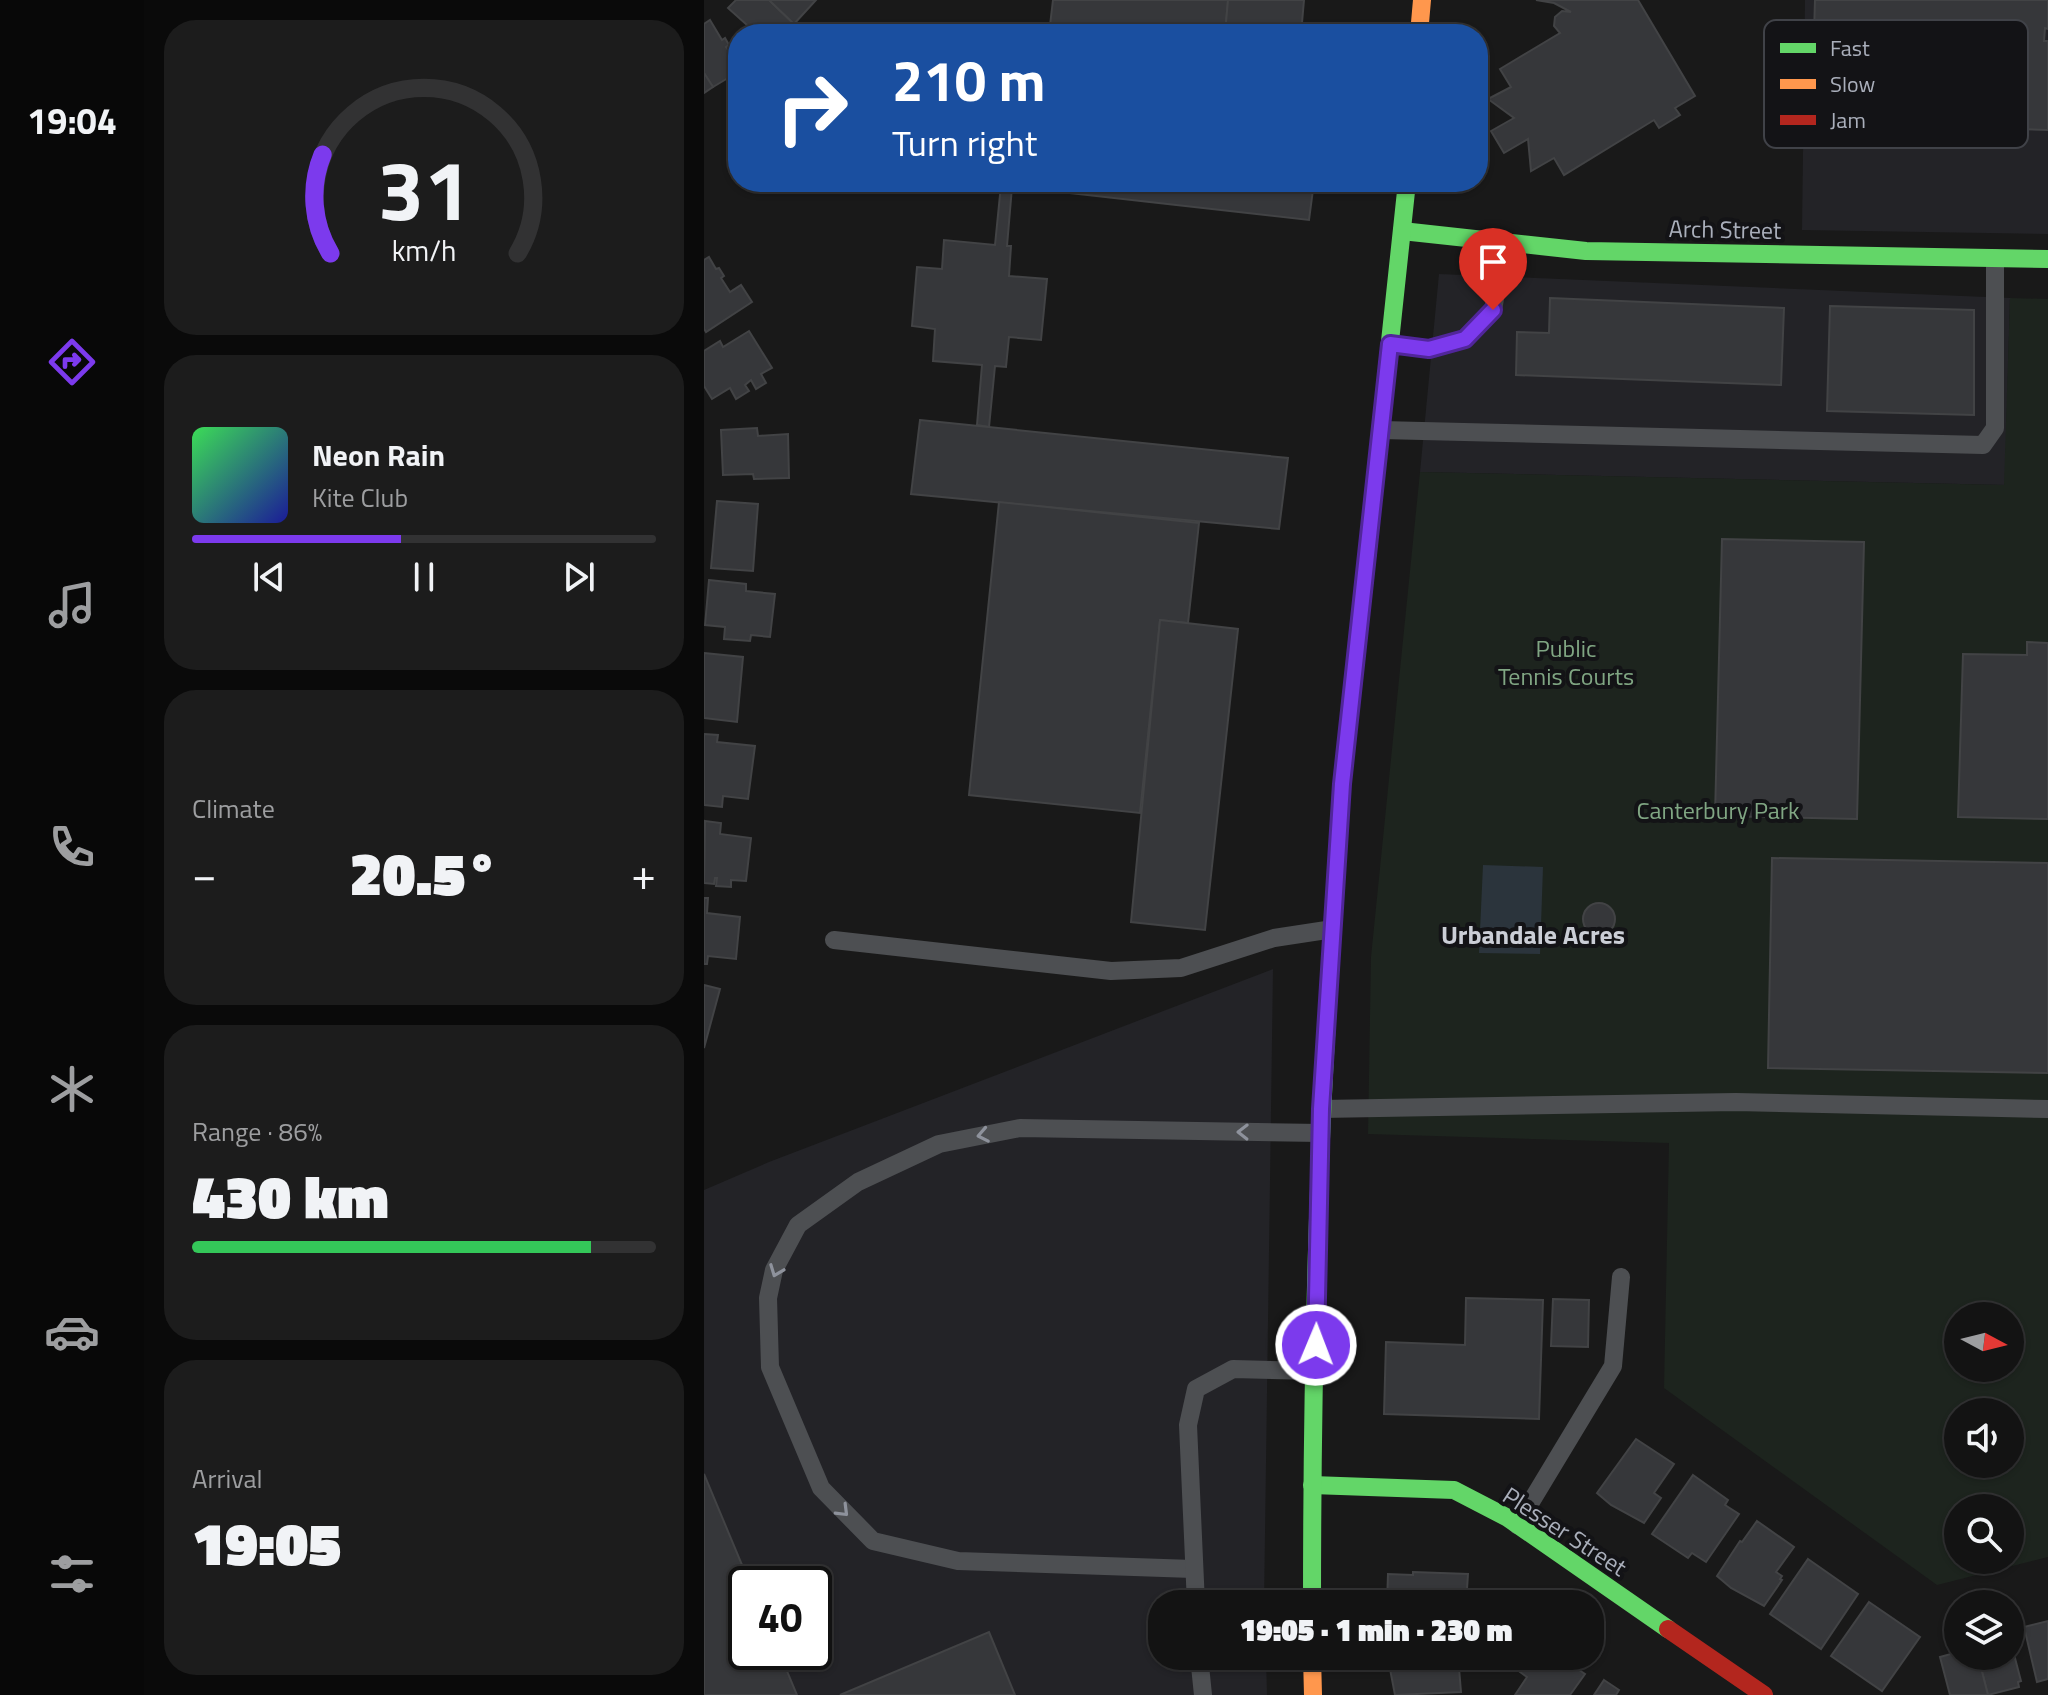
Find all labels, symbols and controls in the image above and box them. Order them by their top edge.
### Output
legend [1764,20,2028,148]
text: Fast [1830,31,1870,65]
text: 210 m [892,38,1045,123]
icon: right [760,56,864,160]
text: Slow [1830,67,1876,101]
text: 19:04 [27,93,117,148]
text: Jam [1830,103,1866,137]
text: Turn right [892,115,1037,170]
text: 31 [377,125,471,251]
street label: Arch Street [1668,210,1782,248]
pin [1459,228,1527,310]
text: km/h [392,229,456,272]
icon: arrive [1471,240,1515,284]
icon: directions [44,334,100,390]
text: Neon Rain [312,432,445,478]
text: Kite Club [312,478,408,517]
icon: previous [247,555,291,599]
icon: pause [402,555,446,599]
icon: next [557,555,601,599]
icon: music [44,577,100,633]
park label: Public Tennis Courts [1498,630,1634,694]
text: Climate [192,789,275,828]
park label: Canterbury Park [1636,792,1800,828]
icon: phone [44,819,100,875]
text: 20.5° [350,827,498,918]
text: − [192,840,217,907]
text: + [631,840,656,907]
district label: Urbandale Acres [1441,915,1625,954]
icon: climate [44,1061,100,1117]
text: Range · 86% [192,1112,322,1151]
one-way arrow [1236,1123,1249,1141]
one-way arrow [977,1126,991,1143]
text: 430 km [192,1150,389,1241]
one-way arrow [769,1263,786,1277]
north arrow [1944,1302,2024,1382]
map controls [1944,1302,2024,1670]
position arrow [1274,1303,1358,1387]
icon: car [44,1304,100,1360]
button: sound [1944,1398,2024,1478]
text: Arrival [192,1459,263,1498]
street label: Plesser Street [1496,1477,1635,1585]
button: search [1944,1494,2024,1574]
text: 19:05 [192,1497,341,1588]
one-way arrow [834,1502,848,1516]
icon: filters [44,1546,100,1602]
speed limit sign: 40 [728,1566,832,1670]
button: layers [1944,1590,2024,1670]
text: 19:05 · 1 min · 230 m [1240,1607,1512,1653]

